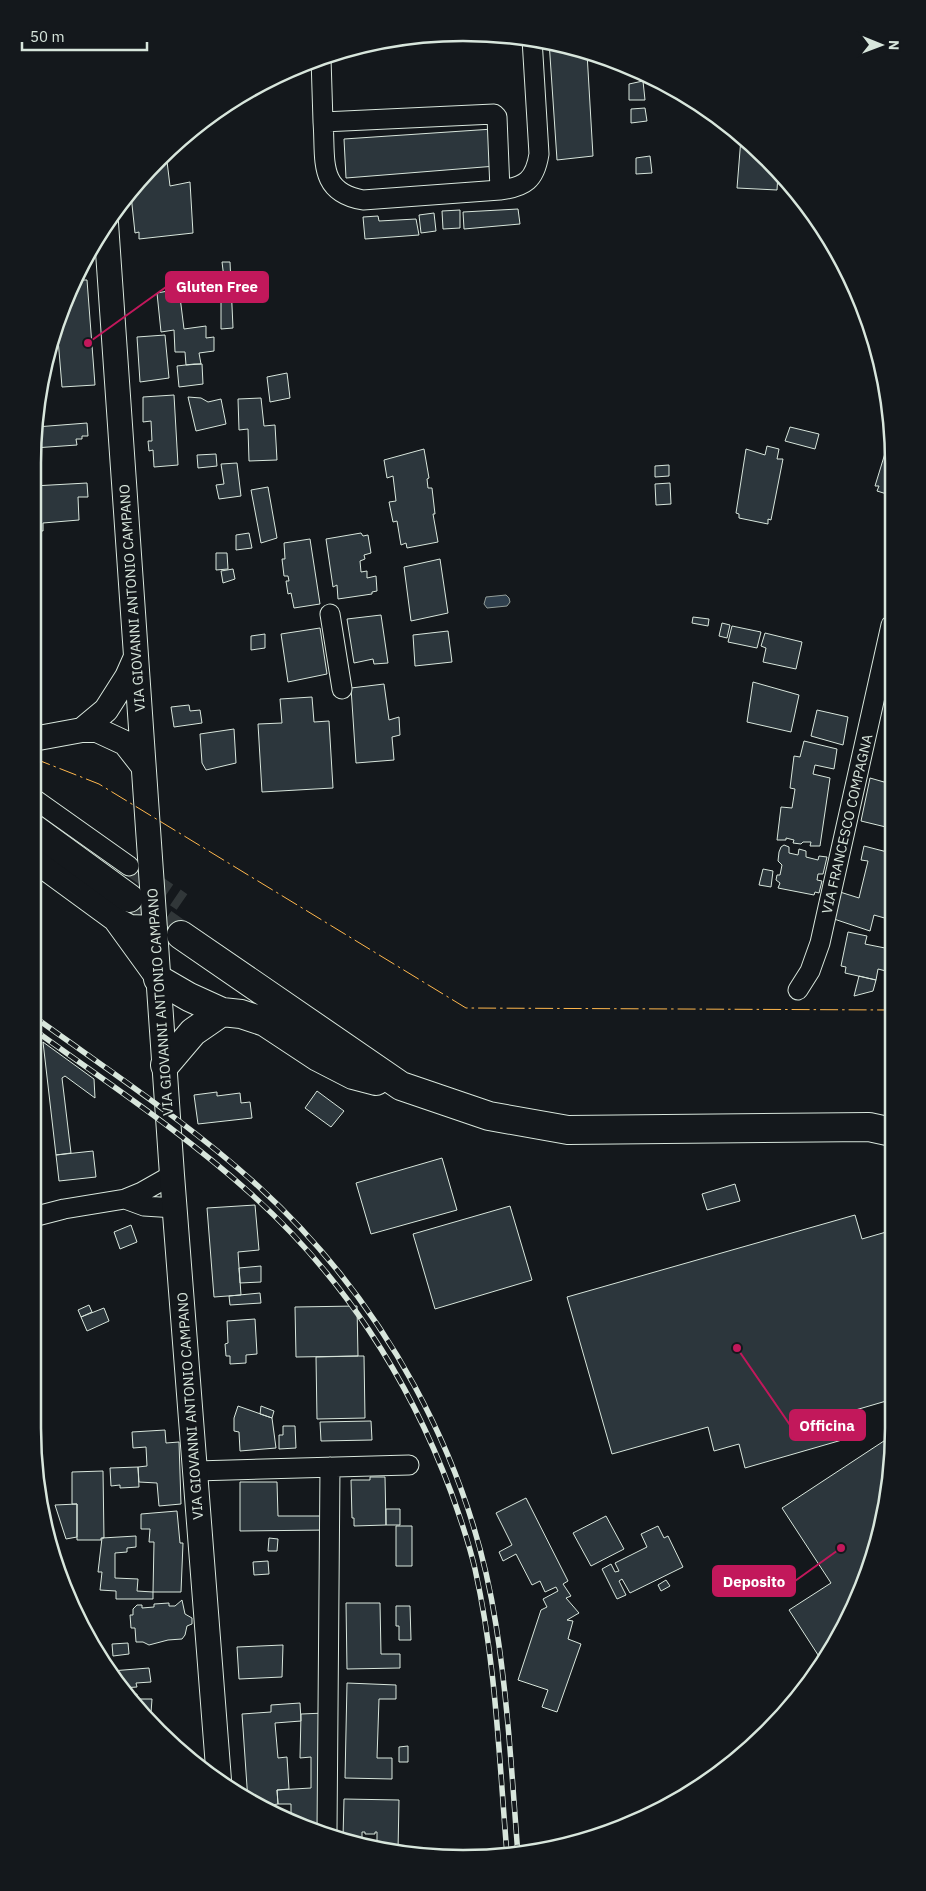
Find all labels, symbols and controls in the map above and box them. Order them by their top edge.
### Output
scale bar [22,20,148,52]
north arrow [856,20,906,70]
text: 50 m [30,27,65,46]
text: N [885,40,903,50]
callout: Gluten Free [166,272,268,302]
text: Gluten Free [176,277,258,296]
street label: VIA GIOVANNI ANTONIO CAMPANO [115,484,149,712]
street label: VIA FRANCESCO COMPAGNA [818,732,876,916]
street label: VIA GIOVANNI ANTONIO CAMPANO [143,888,177,1116]
street label: VIA GIOVANNI ANTONIO CAMPANO [173,1292,207,1520]
callout: Officina [790,1410,865,1440]
text: Officina [799,1416,855,1435]
callout: Deposito [713,1566,795,1596]
text: Deposito [723,1572,785,1591]

